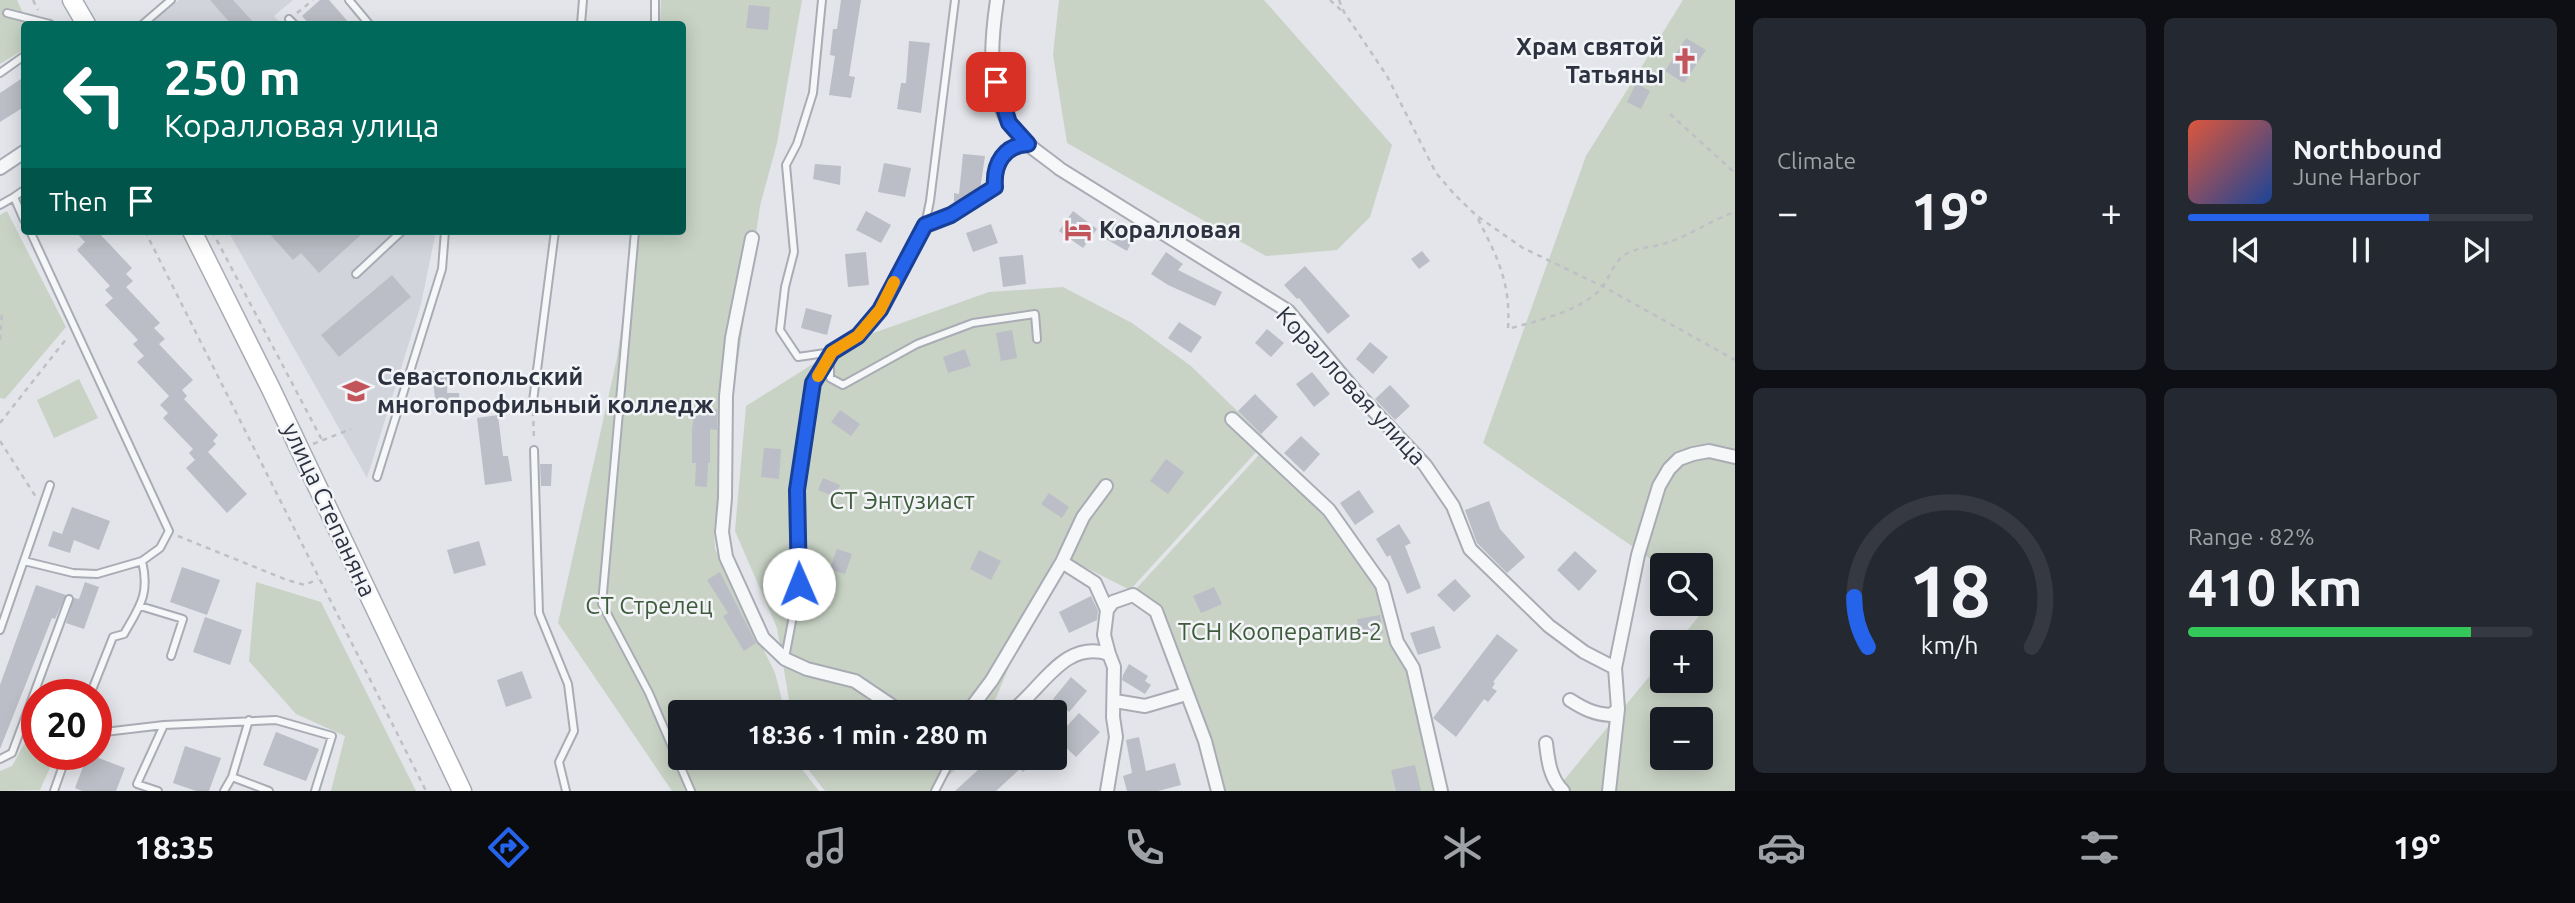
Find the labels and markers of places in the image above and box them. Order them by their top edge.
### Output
place label: Храм святой Татьяны [1516,33,1664,88]
church icon: Храм святой Татьяны [1670,46,1700,76]
pin [966,52,1026,112]
hotel icon: Коралловая [1063,215,1093,245]
place label: Коралловая [1099,216,1241,243]
place label: Севастопольский многопрофильный колледж [377,363,714,418]
school or university icon: Севастопольский многопрофильный колледж [341,376,371,406]

